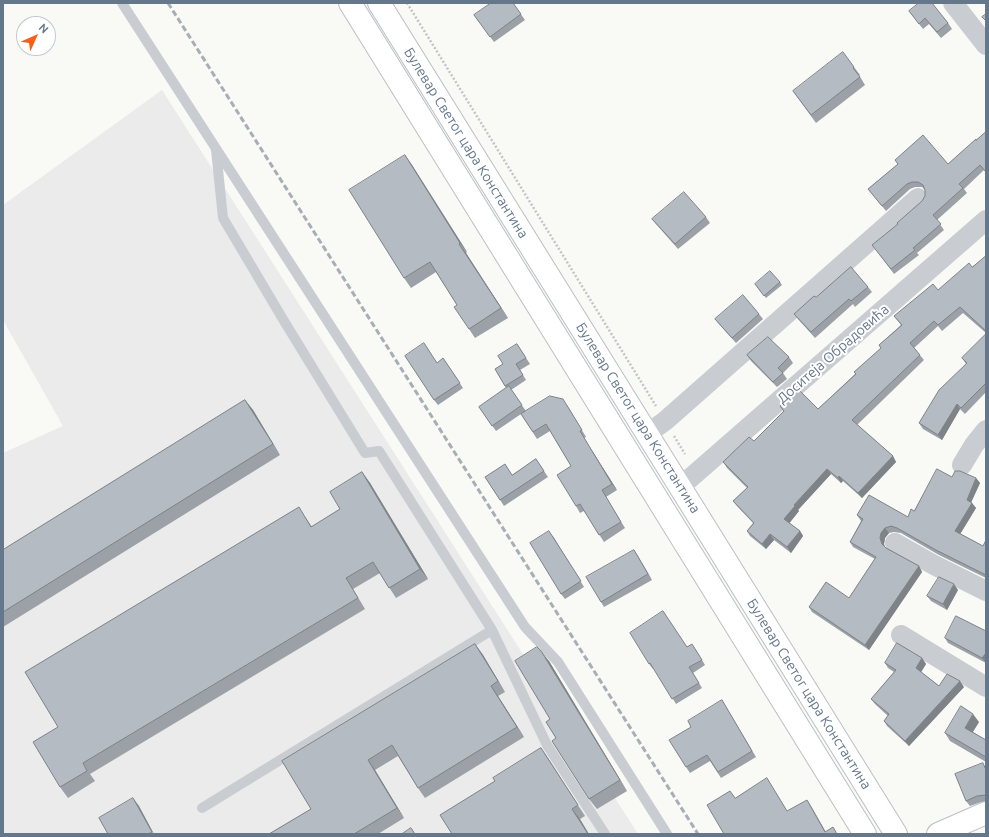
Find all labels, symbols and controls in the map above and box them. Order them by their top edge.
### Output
north arrow [16,16,56,56]
text: N [37,21,51,35]
street label: Булевар Светог цара Константина [400,45,532,241]
street label: Доситеја Обрадовића [774,301,892,407]
street label: Булевар Светог цара Константина [572,320,704,516]
street label: Булевар Светог цара Константина [743,596,875,792]

